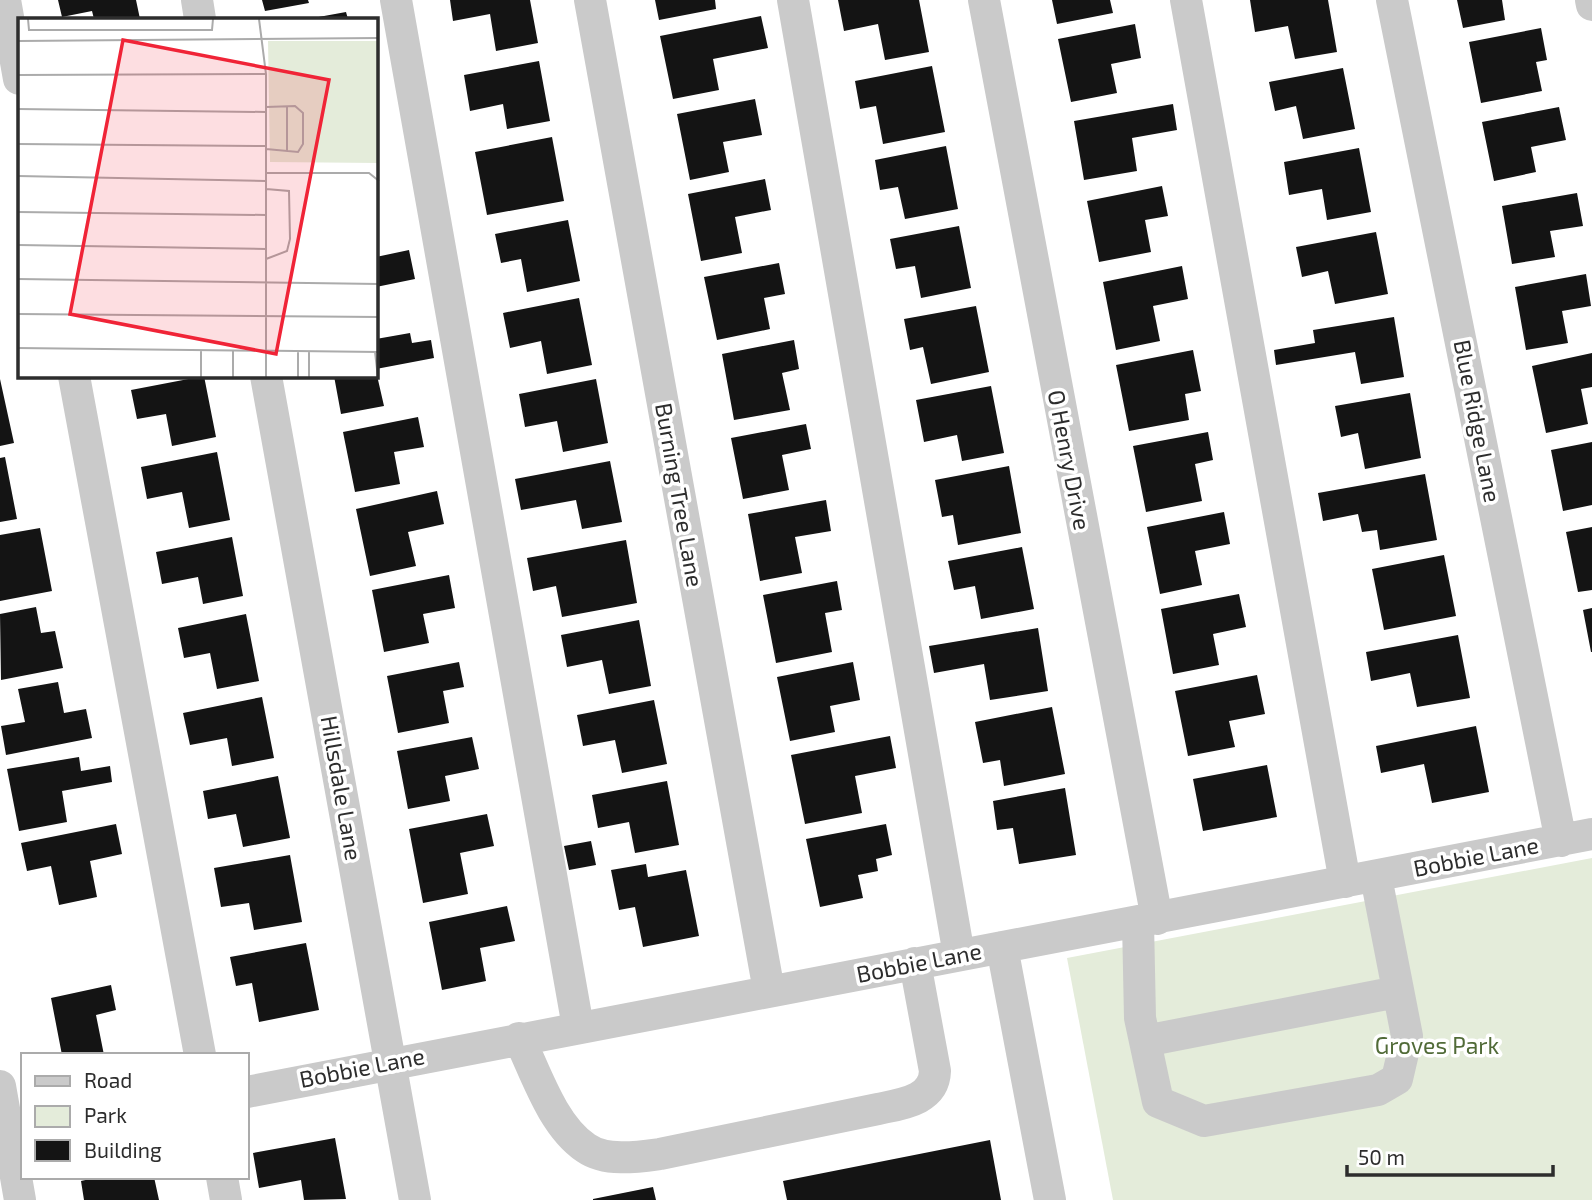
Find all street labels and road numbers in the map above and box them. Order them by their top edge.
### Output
street label: Blue Ridge Lane [1448,337,1507,505]
street label: O Henry Drive [1043,387,1097,532]
street label: Burning Tree Lane [650,401,710,589]
street label: Hillsdale Lane [315,713,369,862]
street label: Bobbie Lane [1411,830,1541,882]
street label: Bobbie Lane [854,936,984,988]
street label: Bobbie Lane [297,1041,427,1093]

